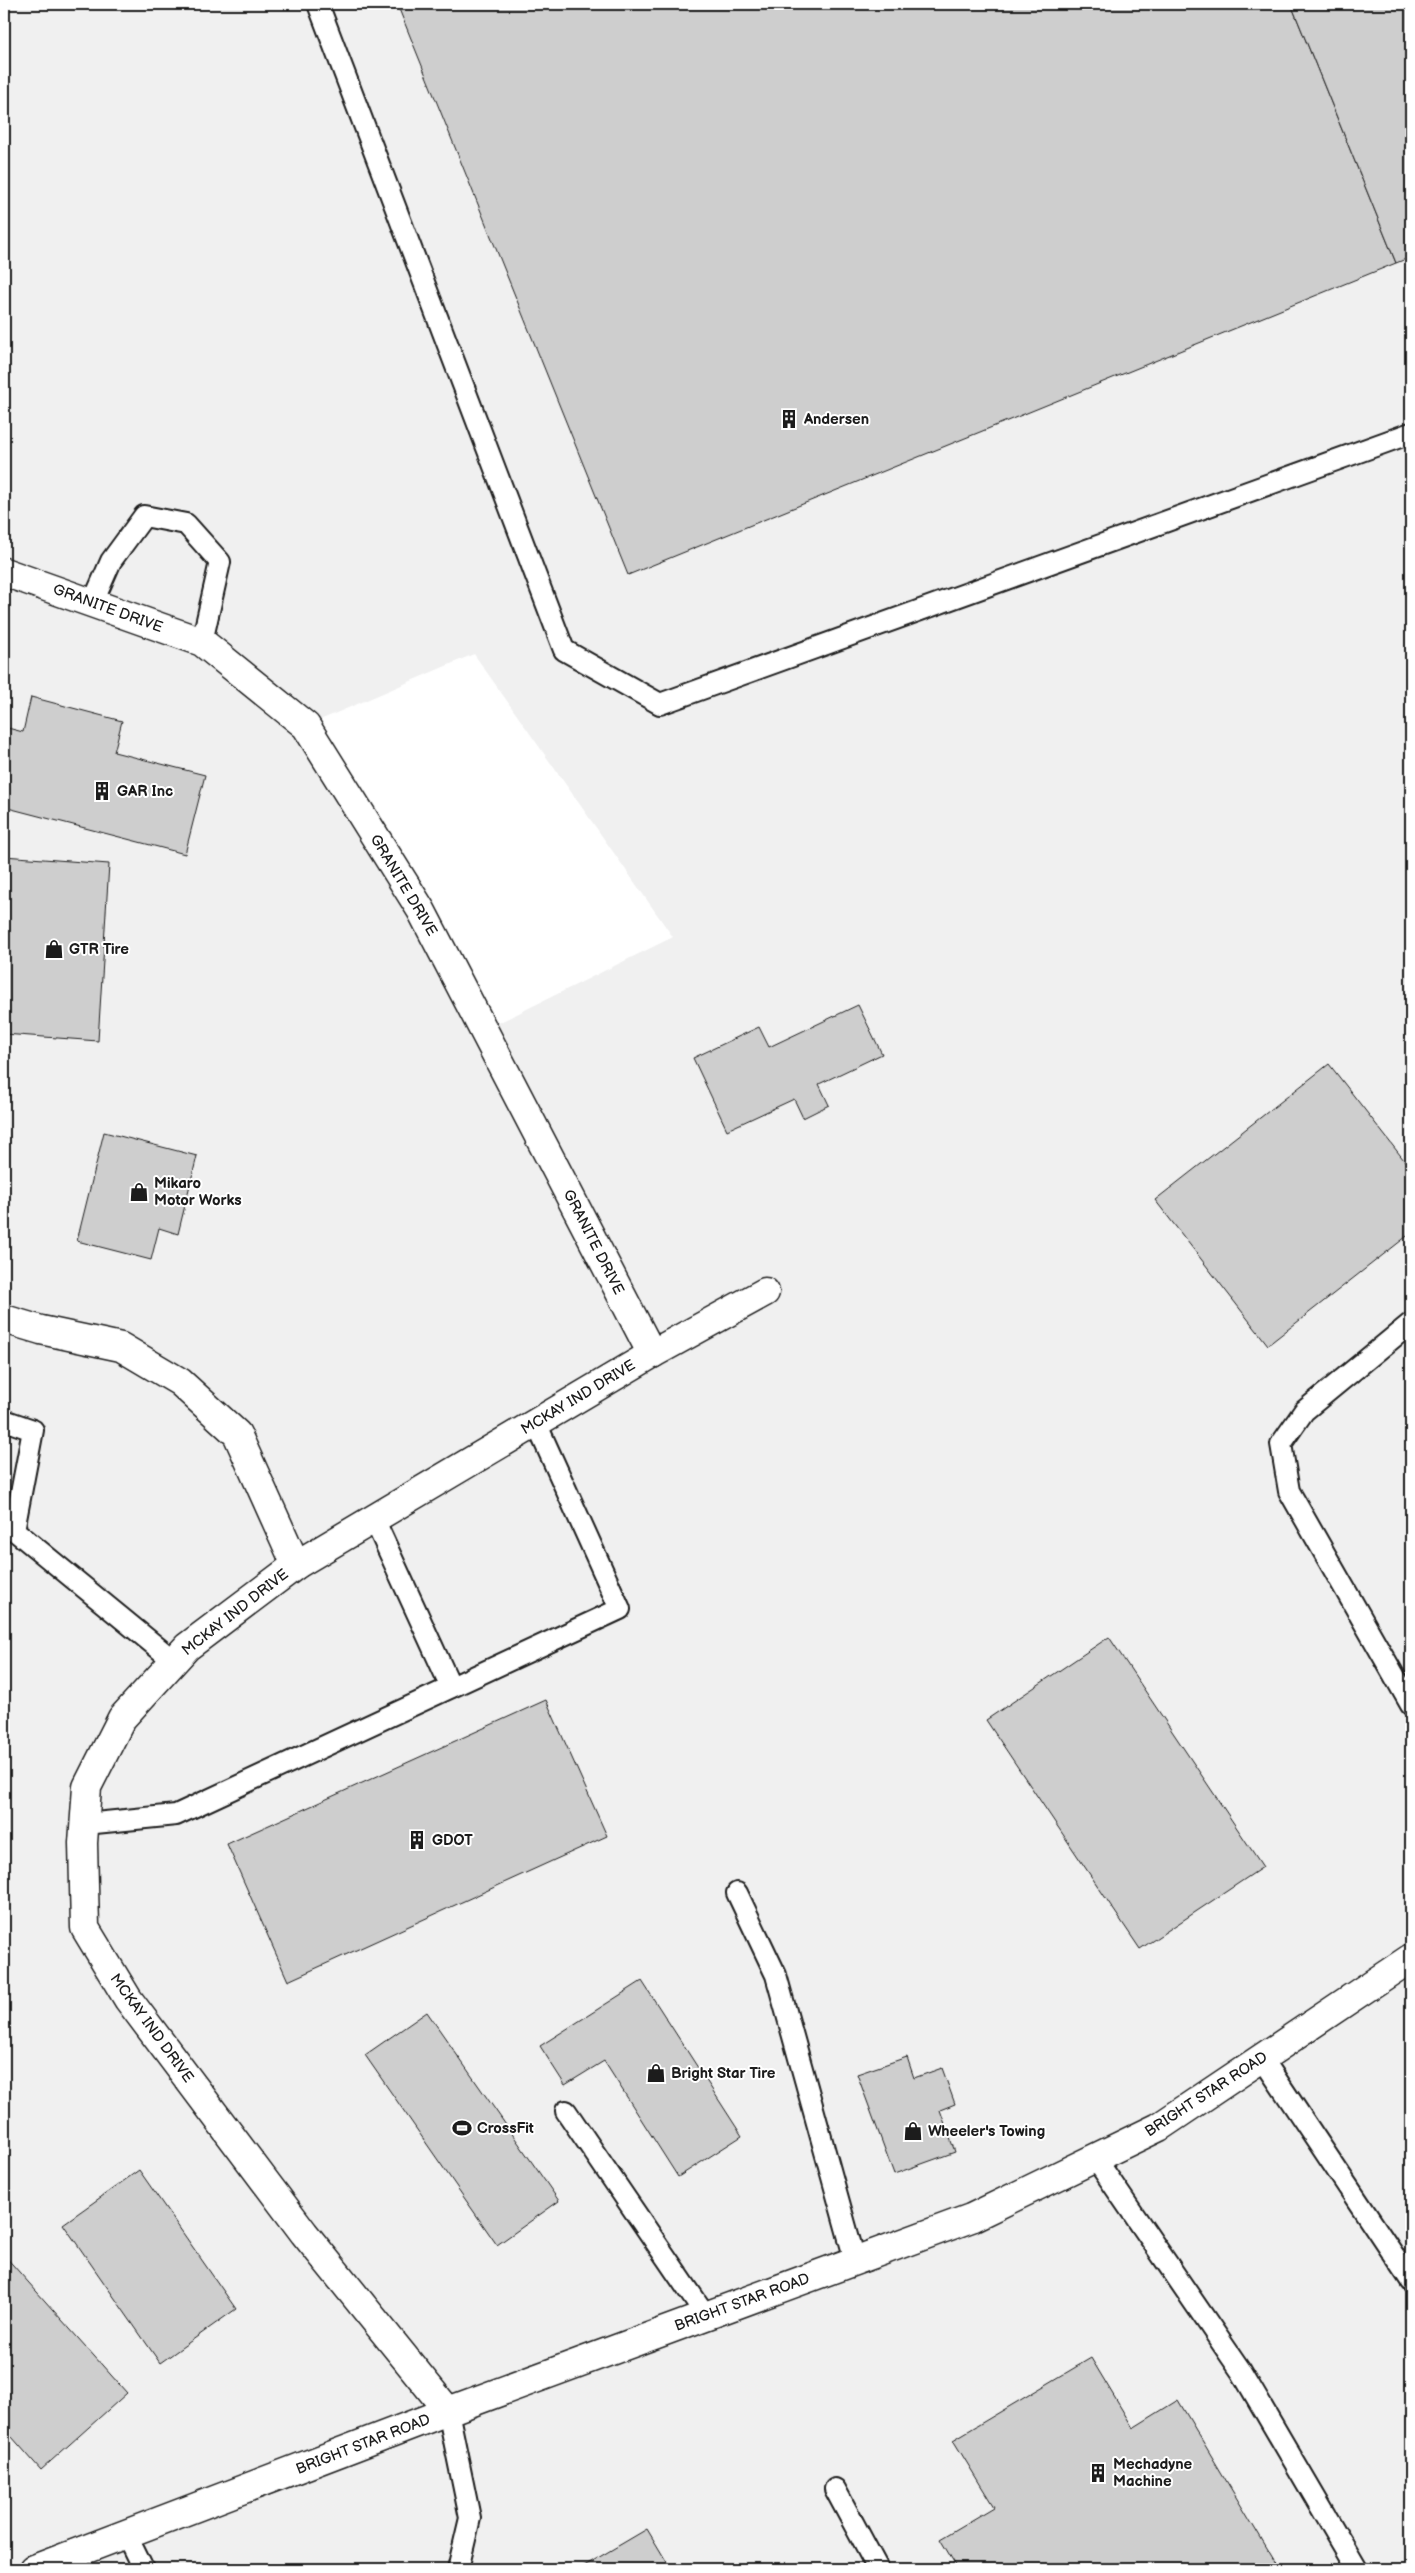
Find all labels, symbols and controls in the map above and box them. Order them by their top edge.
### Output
building icon: Andersen [778,408,800,430]
place label: Andersen [803,410,869,429]
street label: GRANITE DRIVE [50,580,165,637]
building icon: GAR Inc [91,780,113,802]
place label: GAR Inc [117,782,173,801]
street label: GRANITE DRIVE [366,831,441,940]
shop icon: GTR Tire [43,938,65,960]
place label: GTR Tire [69,940,129,959]
place label: Mikaro Motor Works [154,1174,242,1210]
shop icon: Mikaro Motor Works [128,1181,150,1203]
street label: GRANITE DRIVE [559,1187,628,1298]
street label: MCKAY IND DRIVE [518,1356,639,1439]
street label: MCKAY IND DRIVE [178,1565,293,1660]
building icon: GDOT [406,1829,428,1851]
place label: GDOT [432,1831,473,1850]
street label: MCKAY IND DRIVE [106,1970,198,2087]
street label: BRIGHT STAR ROAD [1141,2048,1271,2141]
shop icon: Bright Star Tire [645,2062,667,2084]
place label: Bright Star Tire [671,2064,776,2083]
sports icon: CrossFit [451,2117,473,2139]
place label: CrossFit [477,2119,534,2138]
shop icon: Wheeler's Towing [902,2120,924,2142]
place label: Wheeler's Towing [928,2122,1045,2141]
street label: BRIGHT STAR ROAD [672,2269,812,2336]
street label: BRIGHT STAR ROAD [293,2410,433,2479]
place label: Mechadyne Machine [1113,2455,1193,2491]
building icon: Mechadyne Machine [1087,2462,1109,2484]

